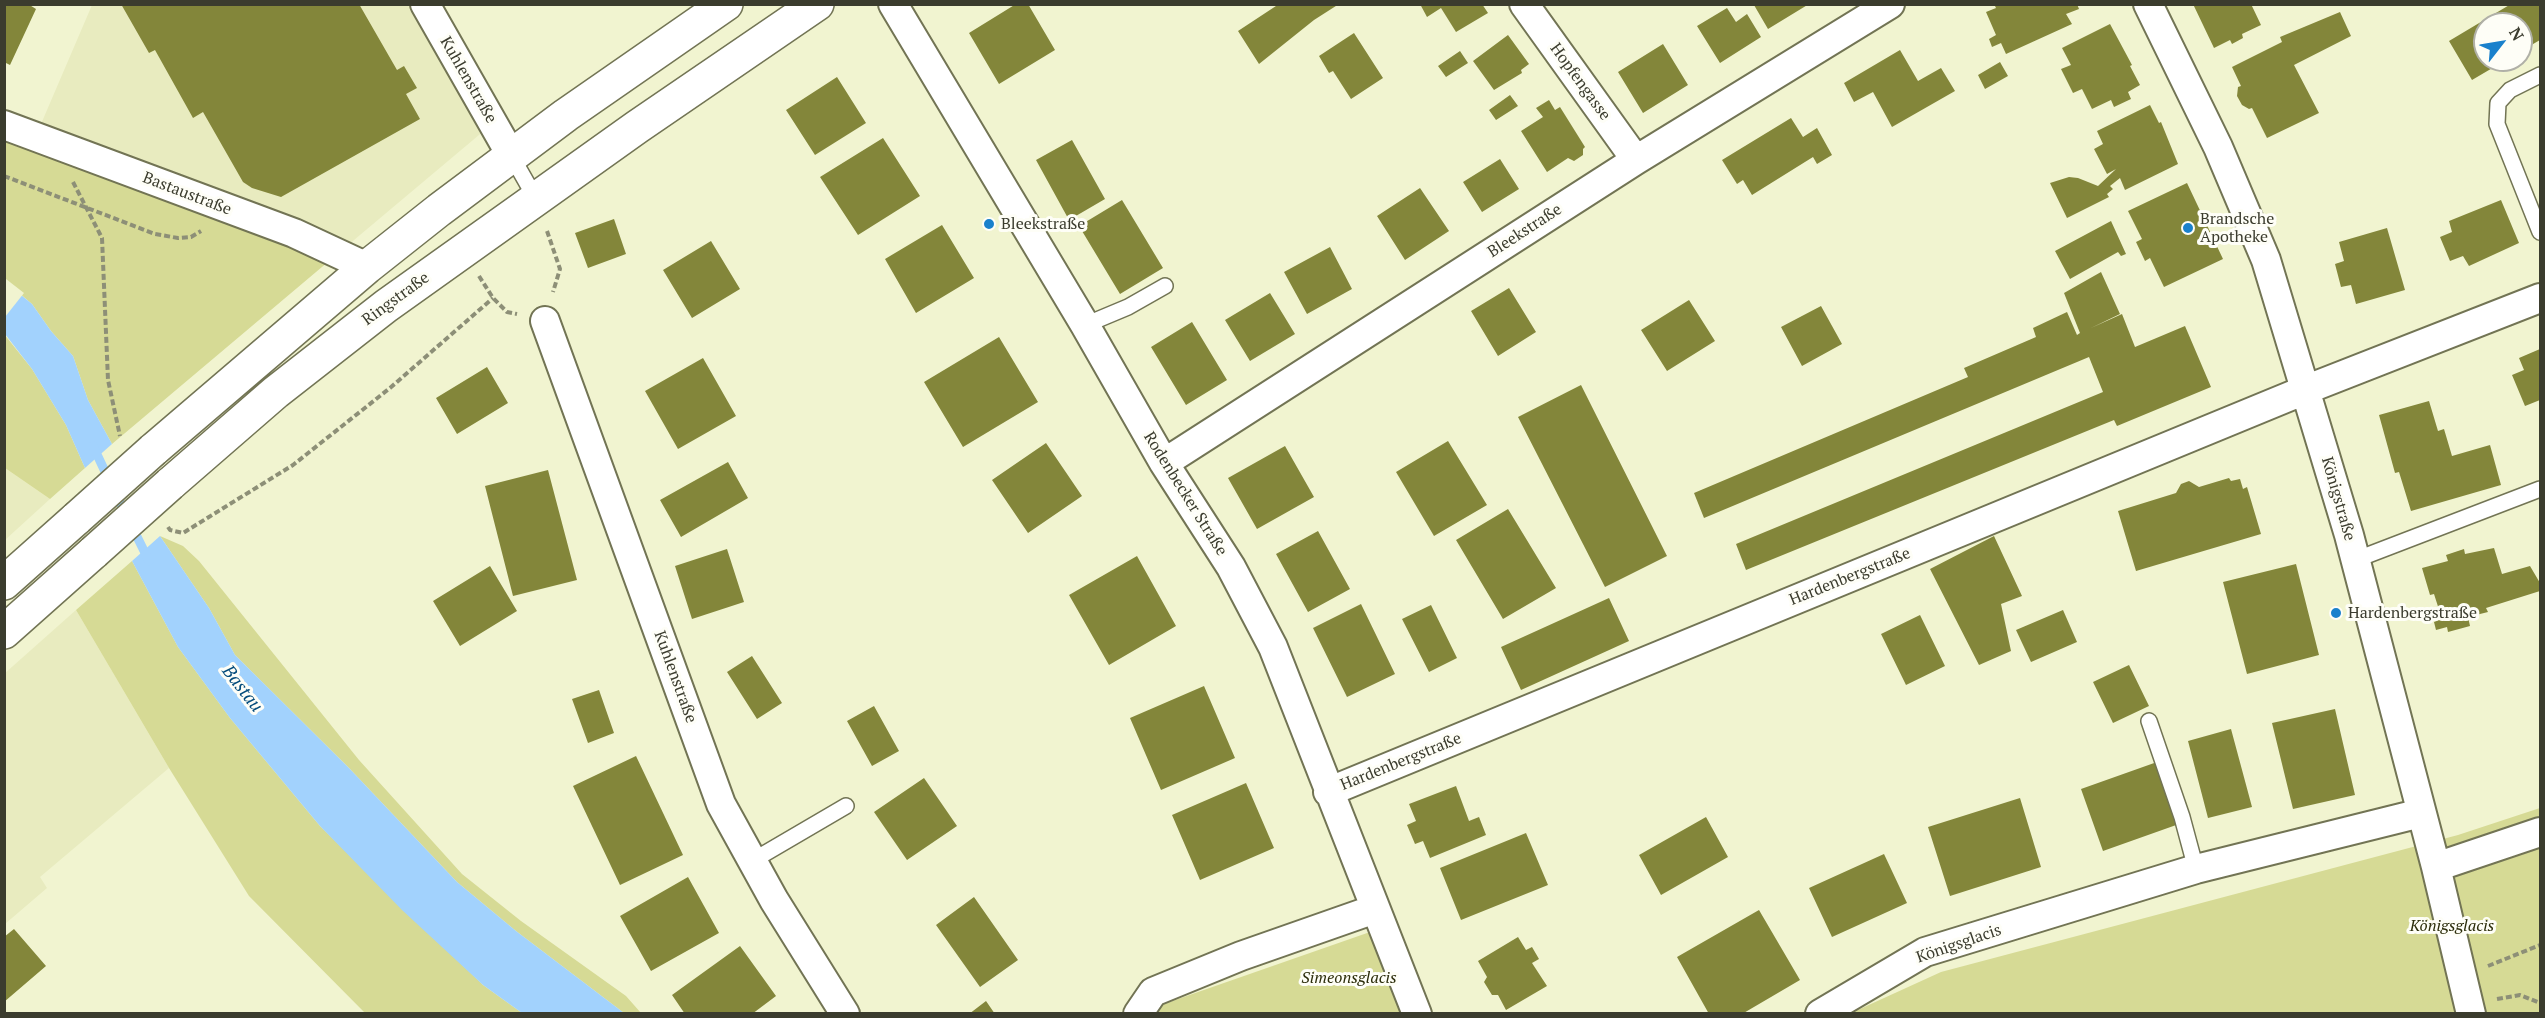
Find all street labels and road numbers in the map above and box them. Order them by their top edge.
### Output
street label: Kuhlenstraße [436,33,500,127]
street label: Hopfengasse [1546,40,1614,124]
street label: Bastaustraße [140,168,234,220]
street label: Bleekstraße [1484,200,1566,262]
street label: Ringstraße [359,268,433,330]
street label: Rodenbecker Straße [1139,428,1231,560]
street label: Königstraße [2317,455,2359,543]
street label: Hardenbergstraße [1787,544,1913,610]
street label: Kuhlenstraße [649,628,701,726]
street label: Hardenbergstraße [1338,729,1464,795]
street label: Königsglacis [1914,921,2004,967]

